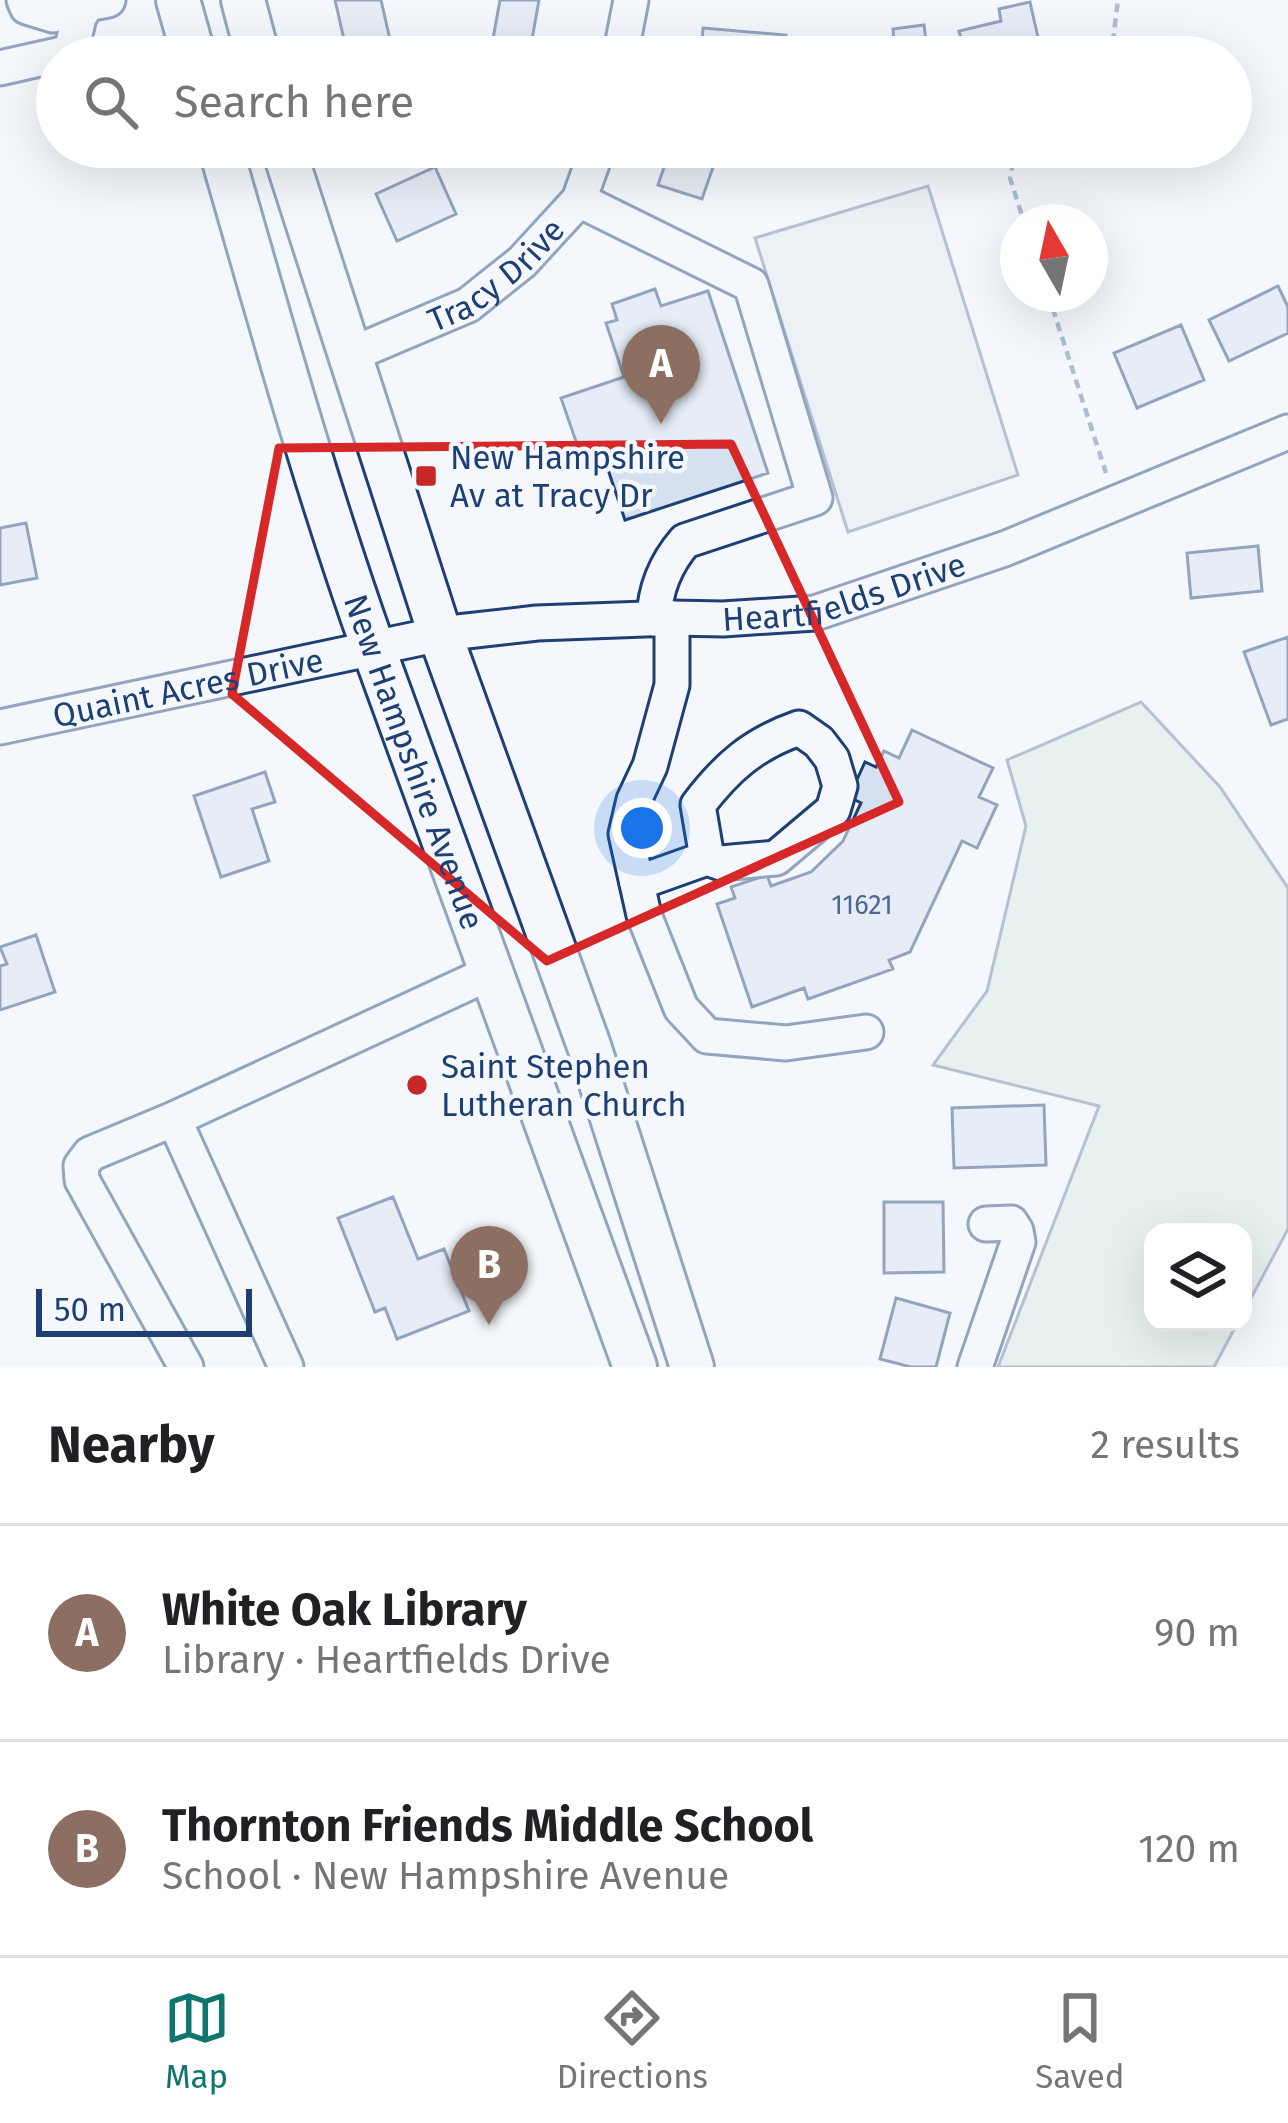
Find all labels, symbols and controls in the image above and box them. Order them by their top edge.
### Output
search box [36,36,1252,168]
icon: search [78,69,144,135]
text: Search here [174,75,414,129]
north arrow [1000,204,1108,312]
street label: Tracy Drive [422,210,573,341]
pin: A [622,325,700,424]
place label: New Hampshire Av at Tracy Dr [450,438,685,516]
marker: New Hampshire Av at Tracy Dr [413,463,439,489]
street label: Heartfields Drive [721,544,971,640]
street label: New Hampshire Avenue [335,589,492,935]
street label: Quaint Acres Drive [49,640,327,736]
your location [612,798,672,858]
house number: 11621 [831,889,893,921]
place label: Saint Stephen Lutheran Church [441,1047,687,1125]
marker: Saint Stephen Lutheran Church [404,1072,430,1098]
map controls [1144,1223,1252,1331]
button: layers [1144,1223,1252,1331]
pin: B [450,1226,528,1325]
scale bar [36,1283,252,1336]
text: 50 m [54,1290,126,1330]
text: Nearby [48,1414,214,1476]
text: 2 results [1091,1422,1240,1468]
text: White Oak Library [162,1583,527,1637]
text: A [75,1610,99,1656]
text: 90 m [1154,1610,1240,1656]
text: Library · Heartfields Drive [162,1637,611,1683]
text: Thornton Friends Middle School [162,1799,813,1853]
text: B [75,1826,99,1872]
text: 120 m [1138,1826,1240,1872]
text: School · New Hampshire Avenue [162,1853,729,1899]
tab: Map [164,1985,230,2097]
tab: Directions [557,1985,708,2097]
tab: Saved [1035,1985,1124,2097]

